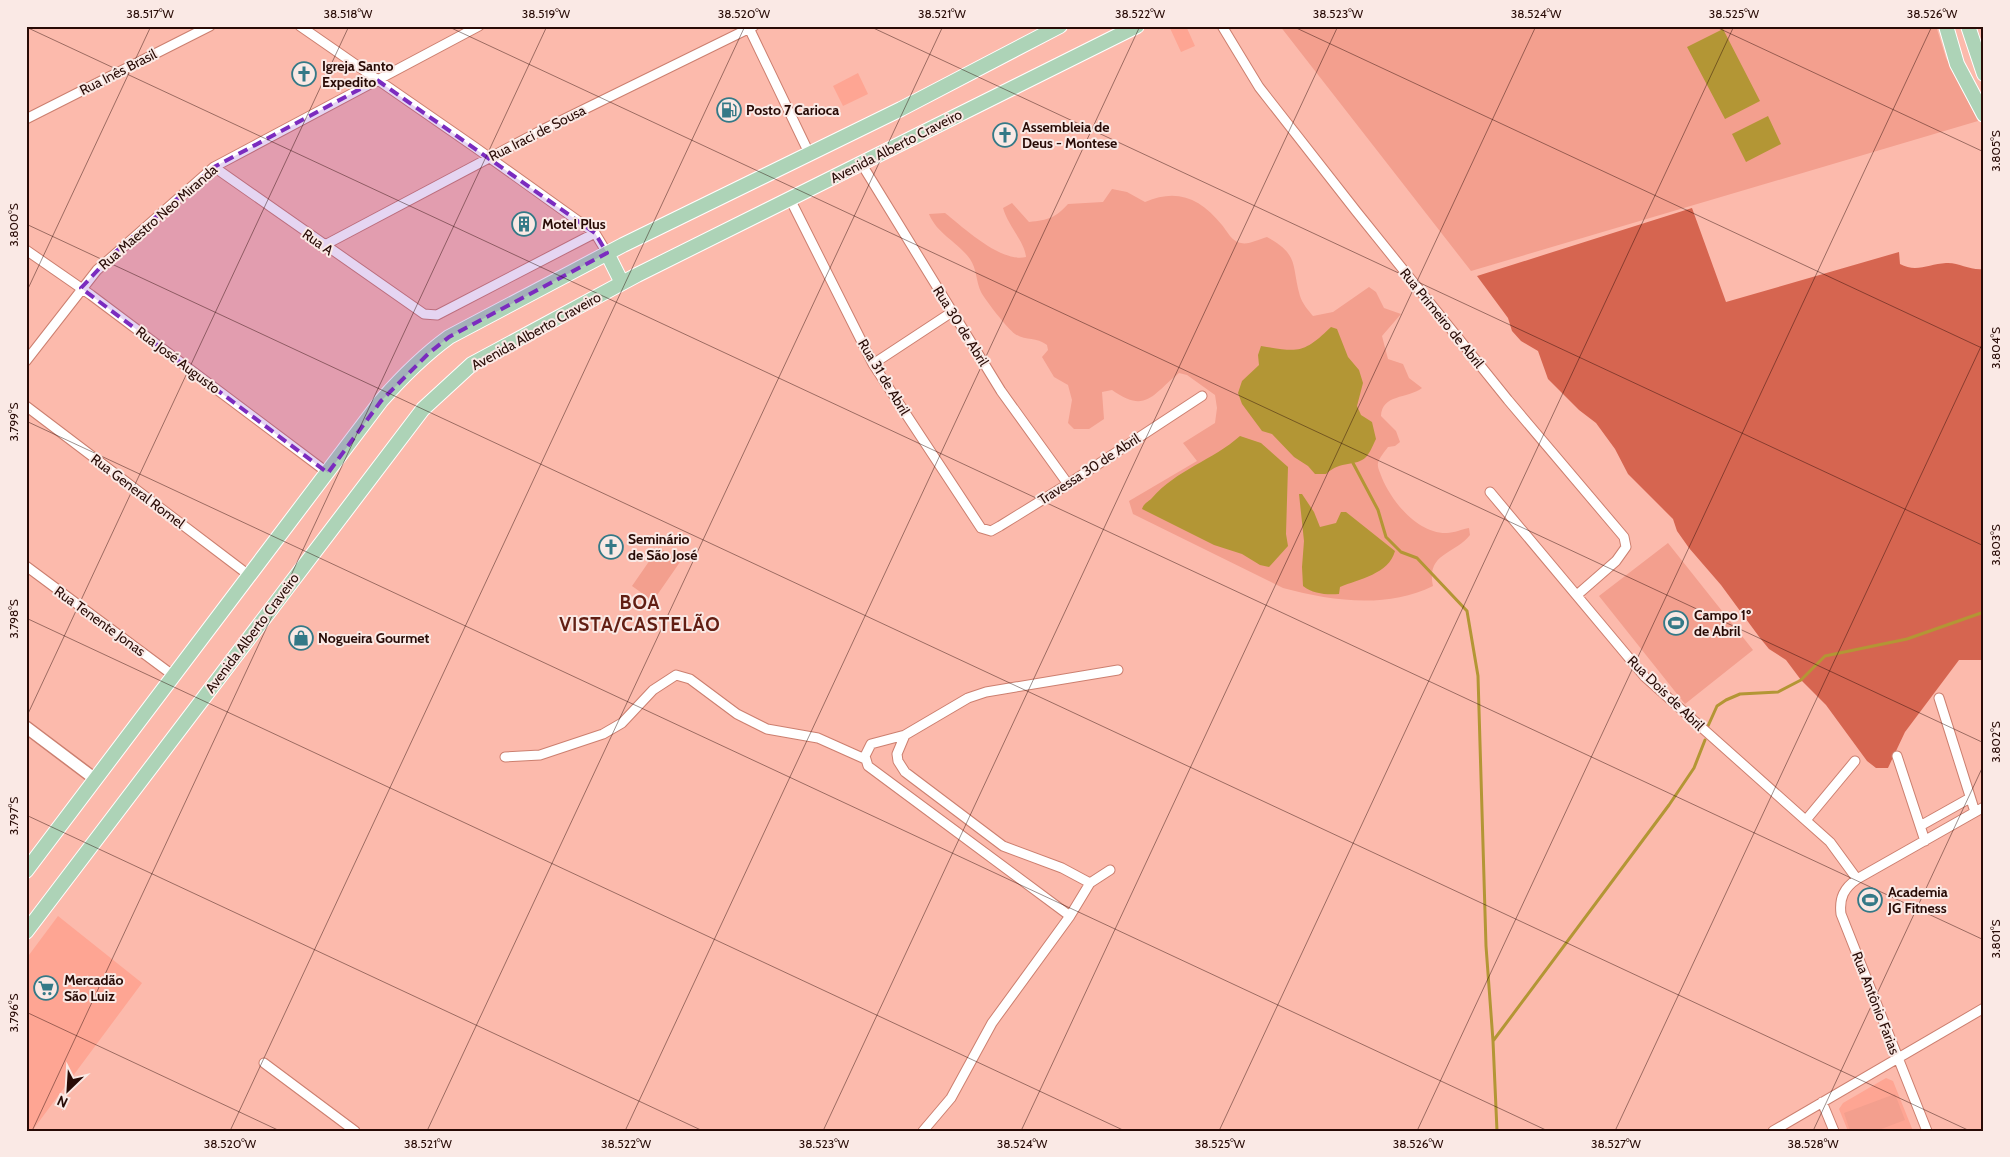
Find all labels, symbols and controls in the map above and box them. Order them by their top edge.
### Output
text: 38.517°W [126,6,174,21]
text: 38.518°W [324,6,373,21]
text: 38.519°W [522,6,571,21]
text: 38.520°W [718,6,771,21]
text: 38.521°W [918,6,967,21]
text: 38.522°W [1115,6,1166,21]
text: 38.523°W [1313,6,1364,21]
text: 38.524°W [1511,6,1562,21]
text: 38.525°W [1709,6,1760,21]
text: 38.526°W [1907,6,1958,21]
street label: Rua Inês Brasil [76,45,160,99]
place label: Igreja Santo Expedito [322,57,393,91]
church icon: Igreja Santo Expedito [291,61,317,87]
fuel station icon: Posto 7 Carioca [716,97,742,123]
street label: Rua Iraci de Sousa [486,101,589,165]
place label: Posto 7 Carioca [746,101,839,119]
street label: Avenida Alberto Craveiro [827,105,965,187]
place label: Assembleia de Deus - Montese [1022,118,1117,152]
church icon: Assembleia de Deus - Montese [992,122,1018,148]
text: 3.805°S [1988,130,2003,172]
street label: Rua Maestro Neo Miranda [95,160,221,273]
text: 3.800°S [6,203,21,247]
building icon: Motel Plus [511,211,537,237]
place label: Motel Plus [542,215,606,233]
street label: Rua A [299,225,337,259]
street label: Rua Primeiro de Abril [1396,264,1488,372]
street label: Rua 30 de Abril [929,283,993,370]
street label: Avenida Alberto Craveiro [468,288,604,374]
street label: Rua José Augusto [132,322,224,398]
text: 3.804°S [1988,327,2003,369]
street label: Rua 31 de Abril [854,336,914,419]
text: 3.799°S [6,402,21,442]
street label: Travessa 30 de Abril [1035,429,1144,509]
street label: Rua General Romel [87,450,189,533]
text: 3.803°S [1988,524,2003,566]
place label: Seminário de São José [628,530,697,564]
church icon: Seminário de São José [598,534,624,560]
street label: Avenida Alberto Craveiro [201,569,303,696]
street label: Rua Tenente Jonas [51,582,149,660]
district label: BOA VISTA/CASTELÃO [559,591,721,636]
text: 3.798°S [6,599,21,639]
place label: Campo 1º de Abril [1694,606,1751,640]
sports icon: Campo 1º de Abril [1663,610,1689,636]
shop icon: Nogueira Gourmet [288,625,314,651]
place label: Nogueira Gourmet [318,629,430,647]
street label: Rua Dois de Abril [1624,652,1709,735]
text: 3.802°S [1988,721,2003,763]
text: 3.797°S [6,797,21,835]
place label: Academia JG Fitness [1887,883,1948,917]
sports icon: Academia JG Fitness [1857,887,1883,913]
text: 3.801°S [1988,919,2003,959]
street label: Rua Antônio Farias [1848,949,1904,1057]
place label: Mercadão São Luiz [64,971,123,1005]
supermarket icon: Mercadão São Luiz [33,975,59,1001]
text: 3.796°S [6,993,21,1033]
north arrow [42,1064,92,1114]
text: N [54,1092,71,1112]
text: 38.520°W [204,1136,257,1151]
text: 38.521°W [404,1136,453,1151]
text: 38.522°W [601,1136,652,1151]
text: 38.523°W [799,1136,850,1151]
text: 38.524°W [997,1136,1048,1151]
text: 38.525°W [1195,1136,1246,1151]
text: 38.526°W [1393,1136,1444,1151]
text: 38.527°W [1591,1136,1642,1151]
text: 38.528°W [1787,1136,1839,1151]

